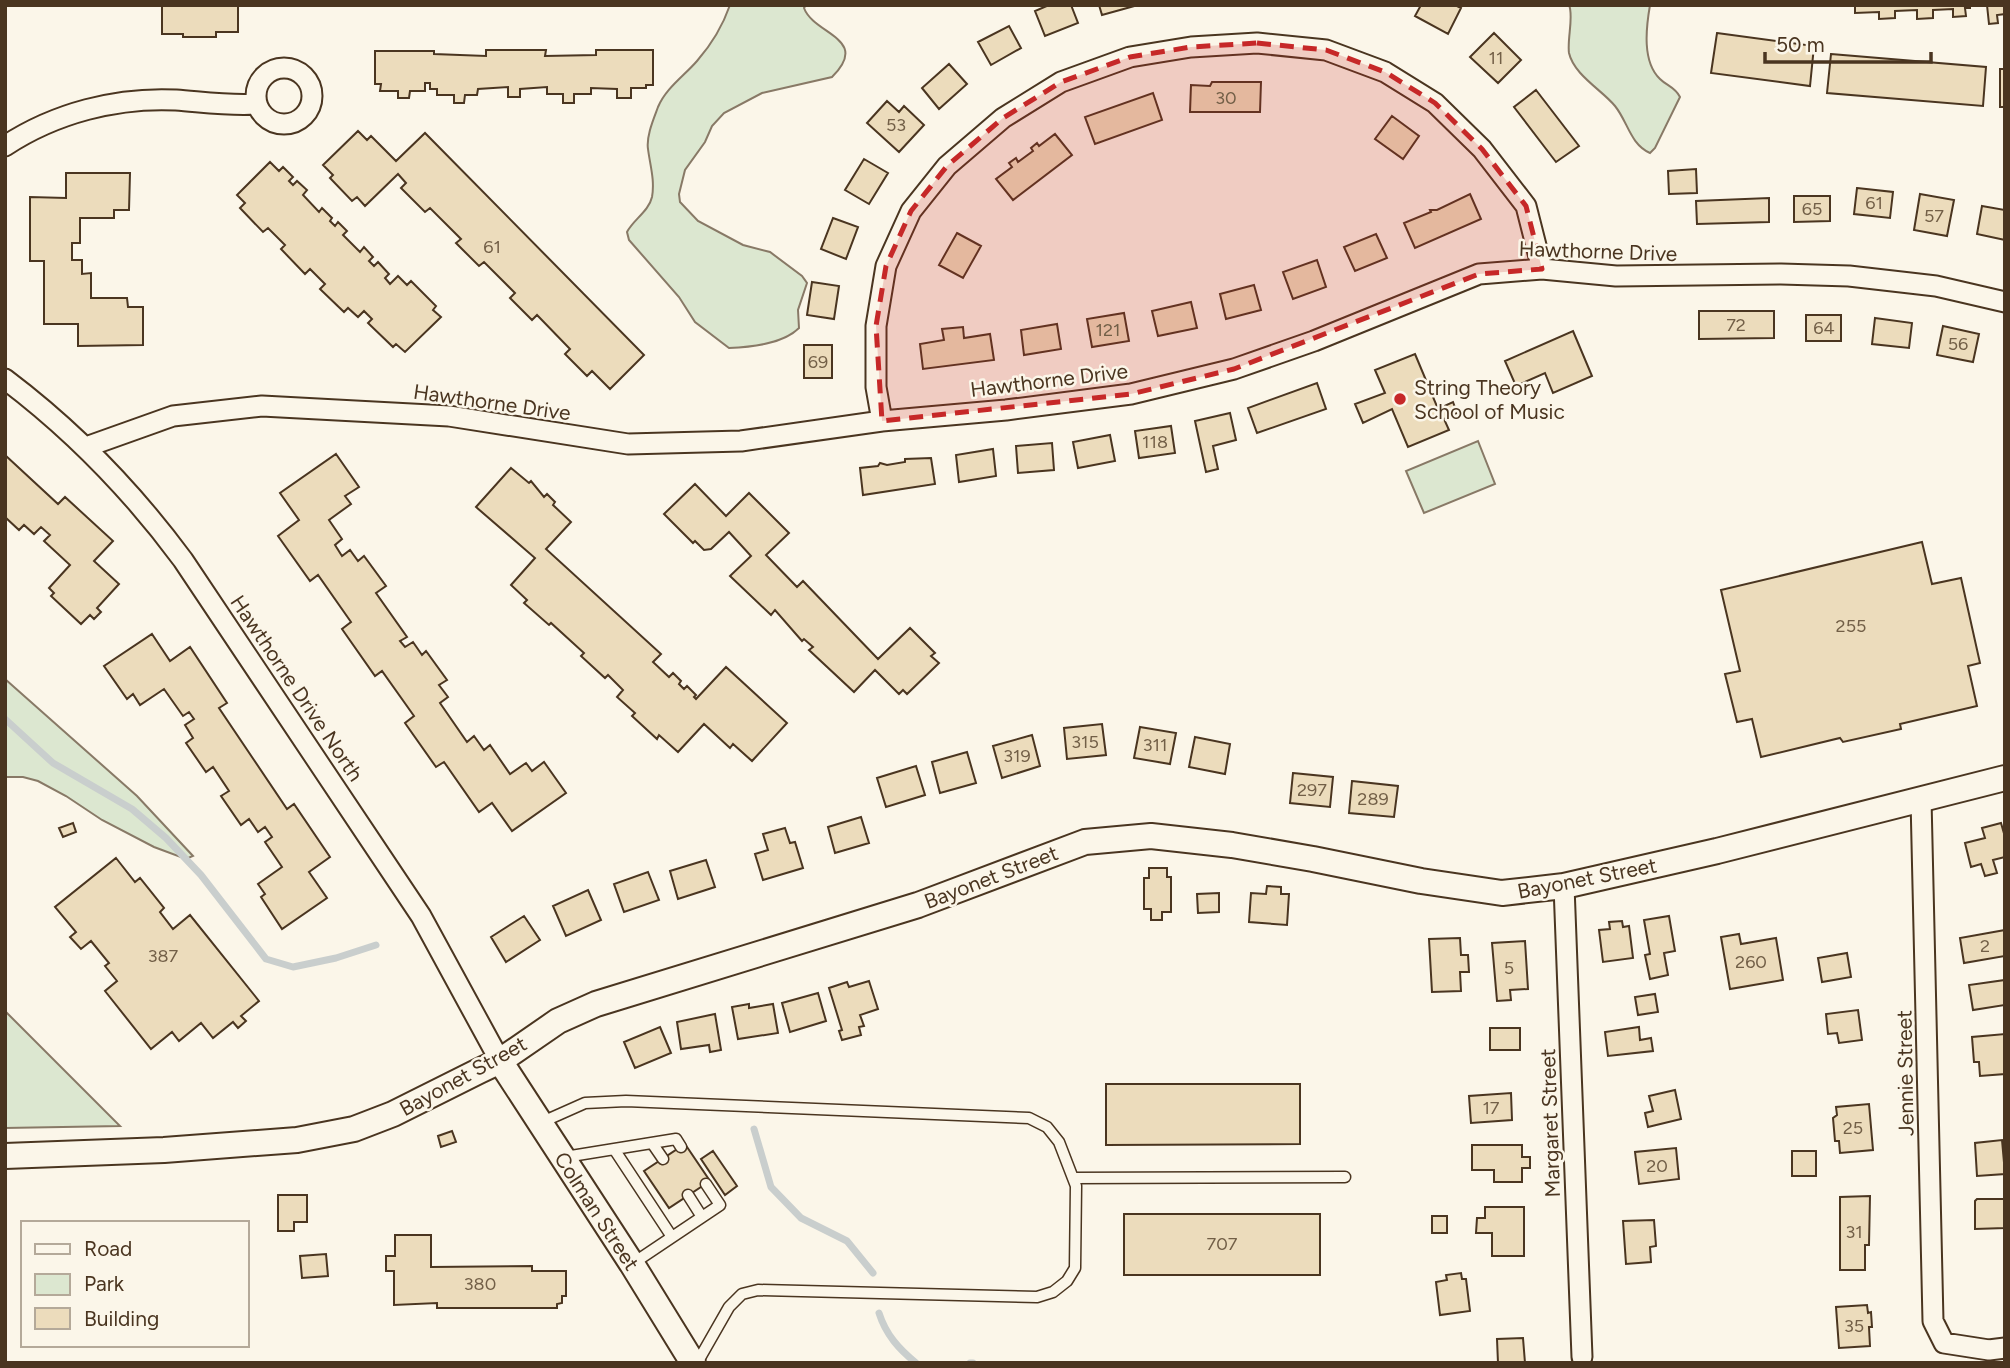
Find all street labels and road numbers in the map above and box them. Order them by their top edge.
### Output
street label: Hawthorne Drive [1518,236,1678,266]
street label: Hawthorne Drive [969,358,1129,402]
street label: Hawthorne Drive [412,379,572,425]
street label: Hawthorne Drive North [225,590,369,786]
street label: Bayonet Street [920,840,1062,914]
street label: Bayonet Street [1515,852,1659,904]
street label: Jennie Street [1891,1010,1919,1136]
street label: Bayonet Street [395,1031,531,1121]
street label: Margaret Street [1535,1048,1565,1198]
street label: Colman Street [549,1147,645,1275]

